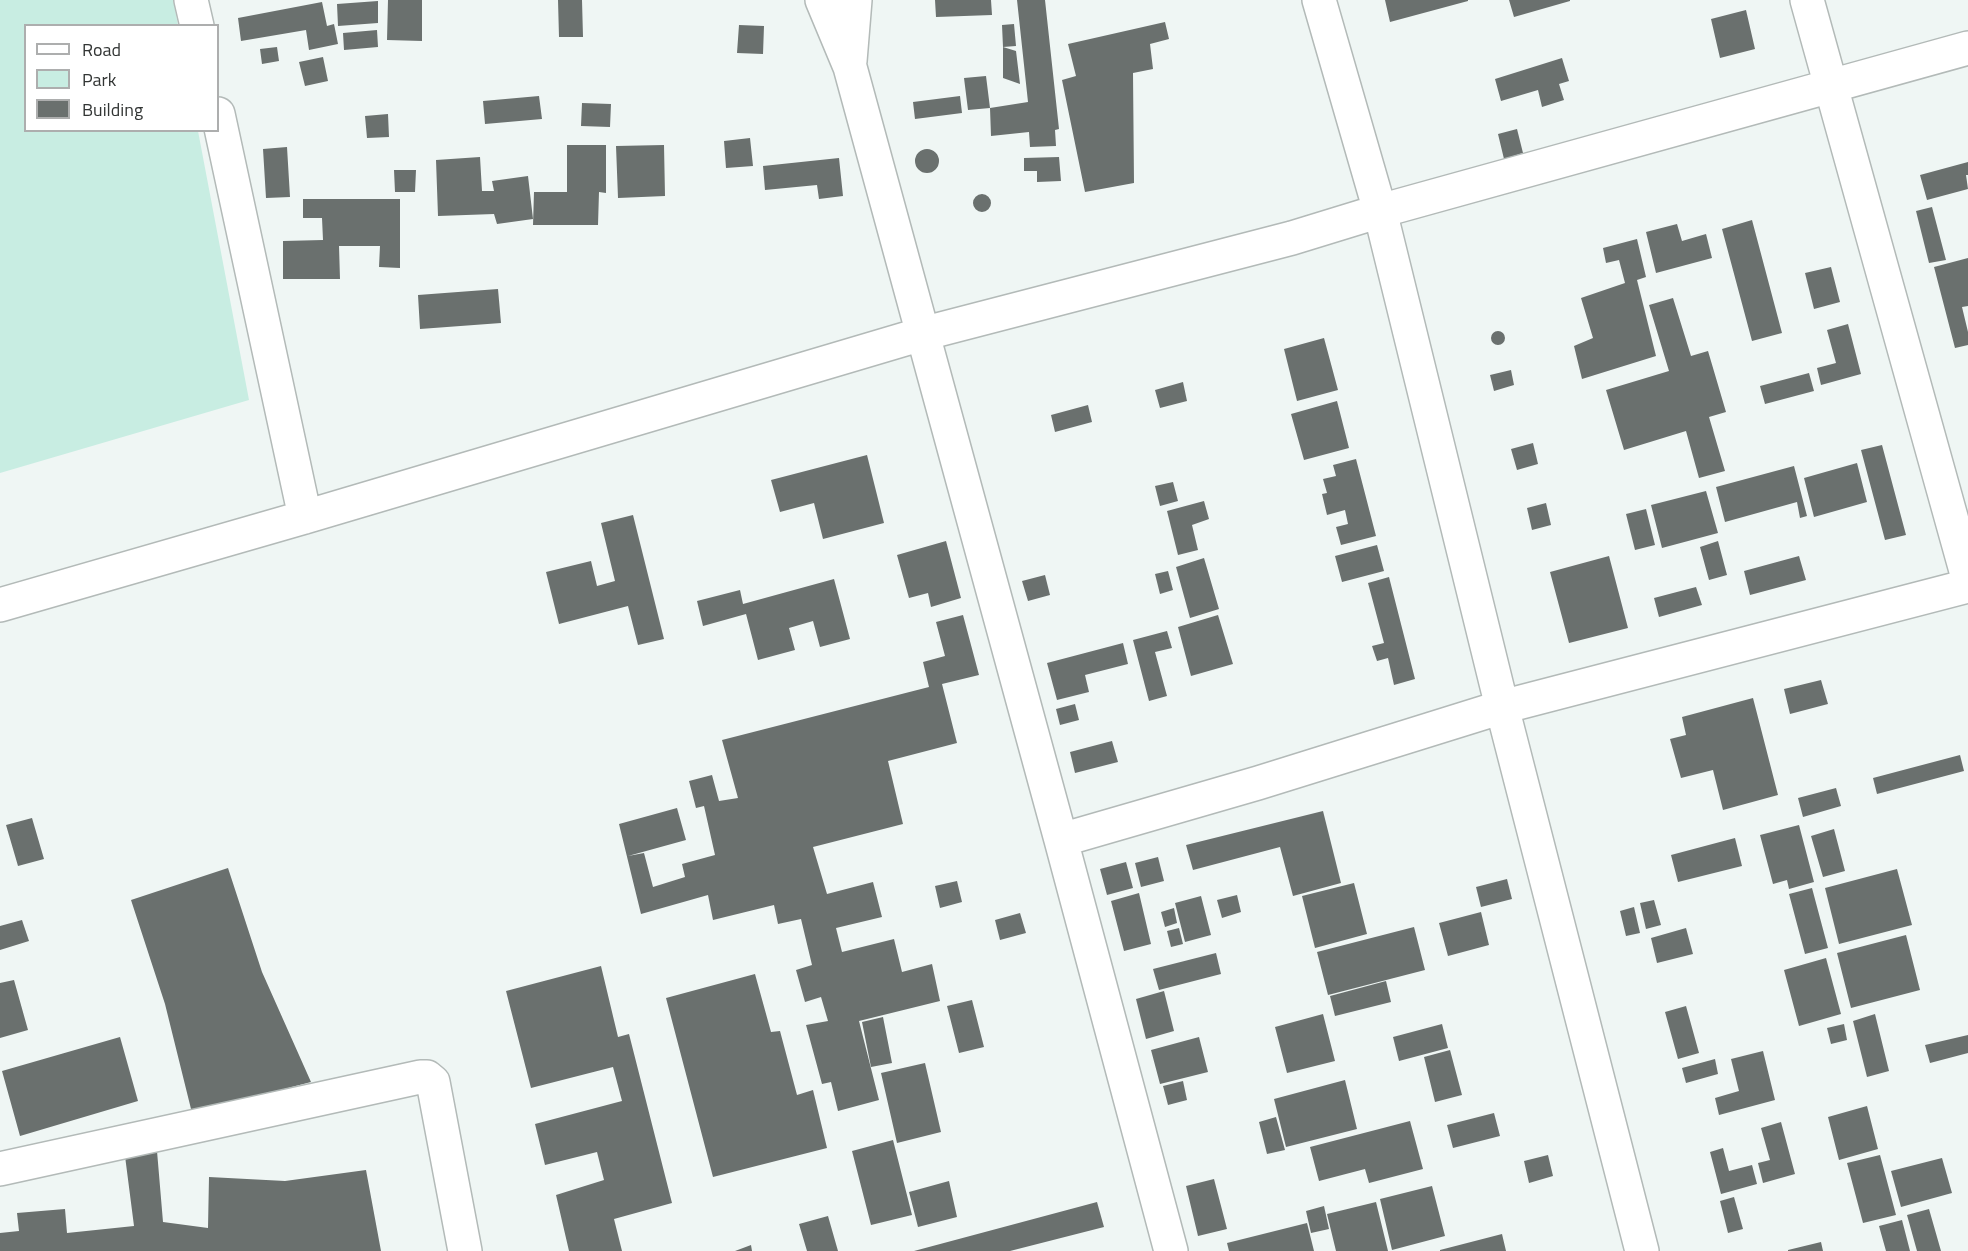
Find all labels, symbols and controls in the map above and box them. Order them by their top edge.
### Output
legend [24,24,219,132]
text: Road [82,36,121,63]
text: Park [82,66,116,93]
text: Building [82,96,143,123]

